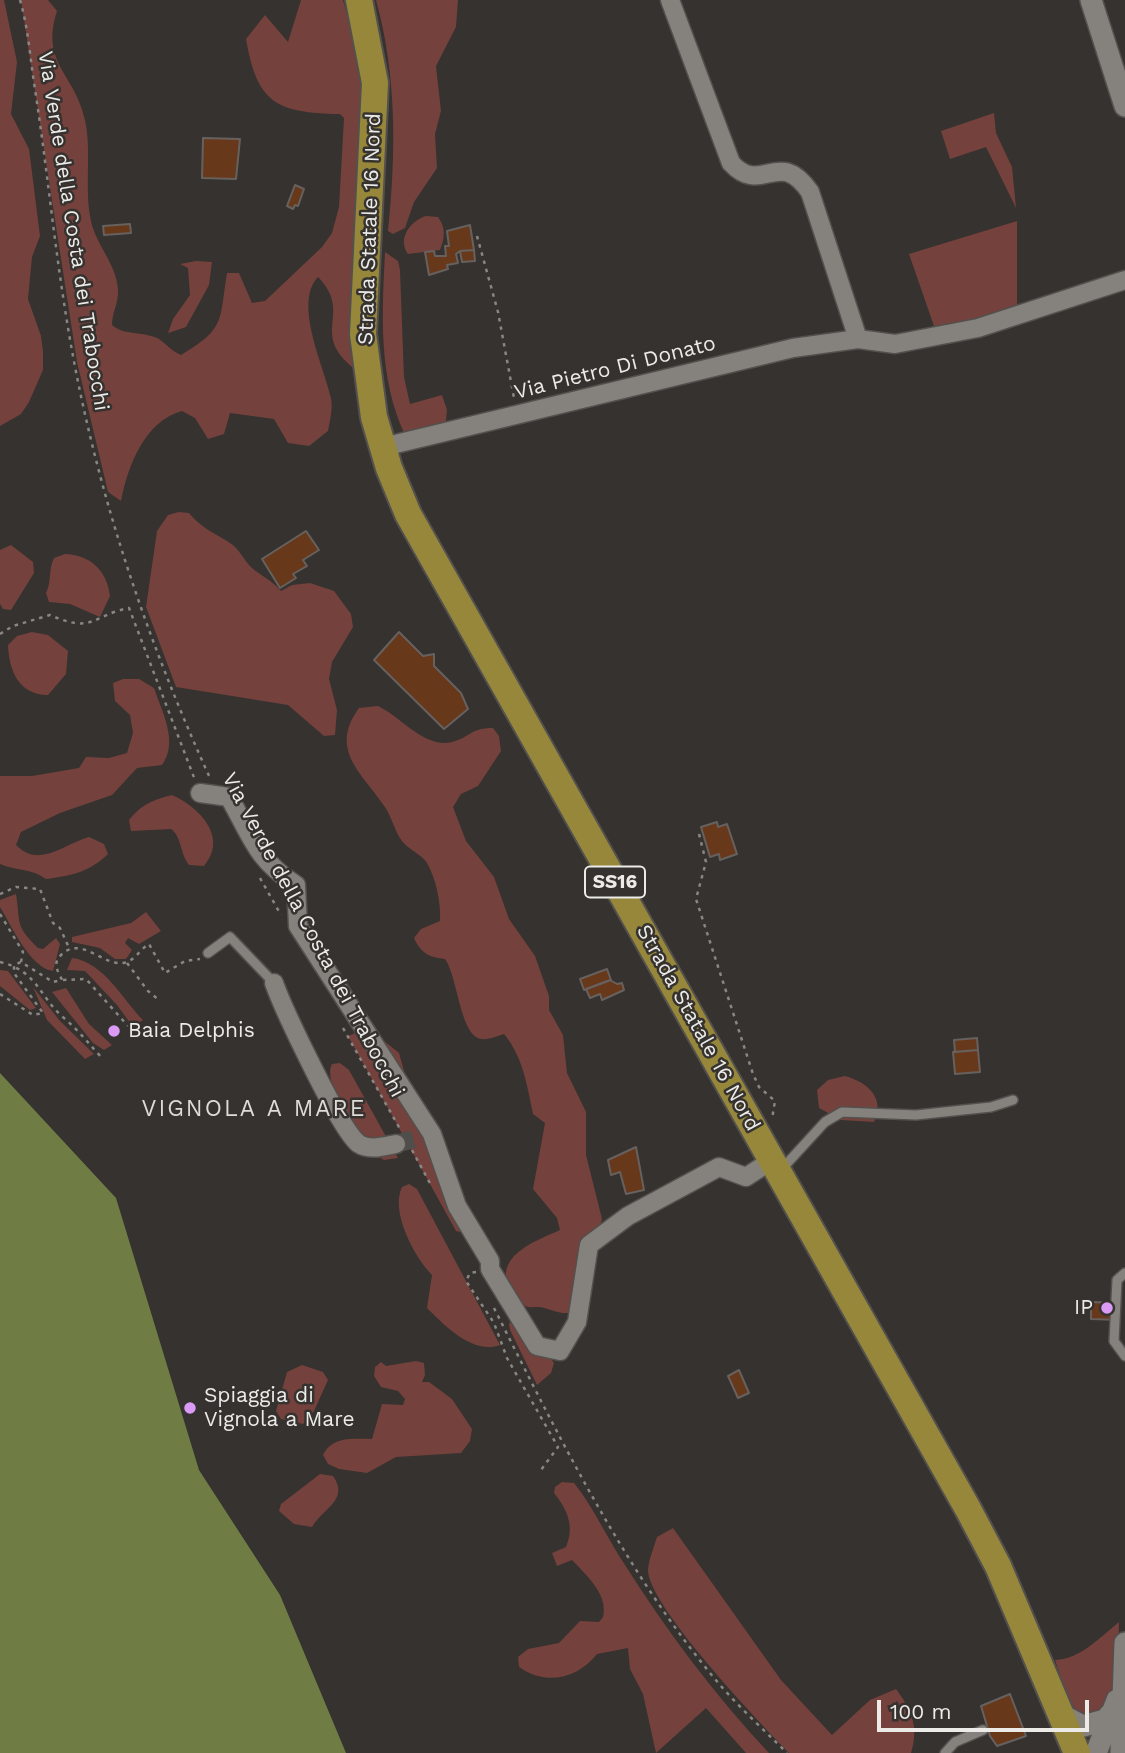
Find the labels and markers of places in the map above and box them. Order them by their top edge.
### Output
place label: Baia Delphis [128,1018,255,1044]
marker: Baia Delphis [106,1023,122,1039]
place label: IP [1074,1295,1093,1321]
marker: IP [1099,1300,1115,1316]
place label: Spiaggia di Vignola a Mare [204,1383,355,1433]
marker: Spiaggia di Vignola a Mare [182,1400,198,1416]

